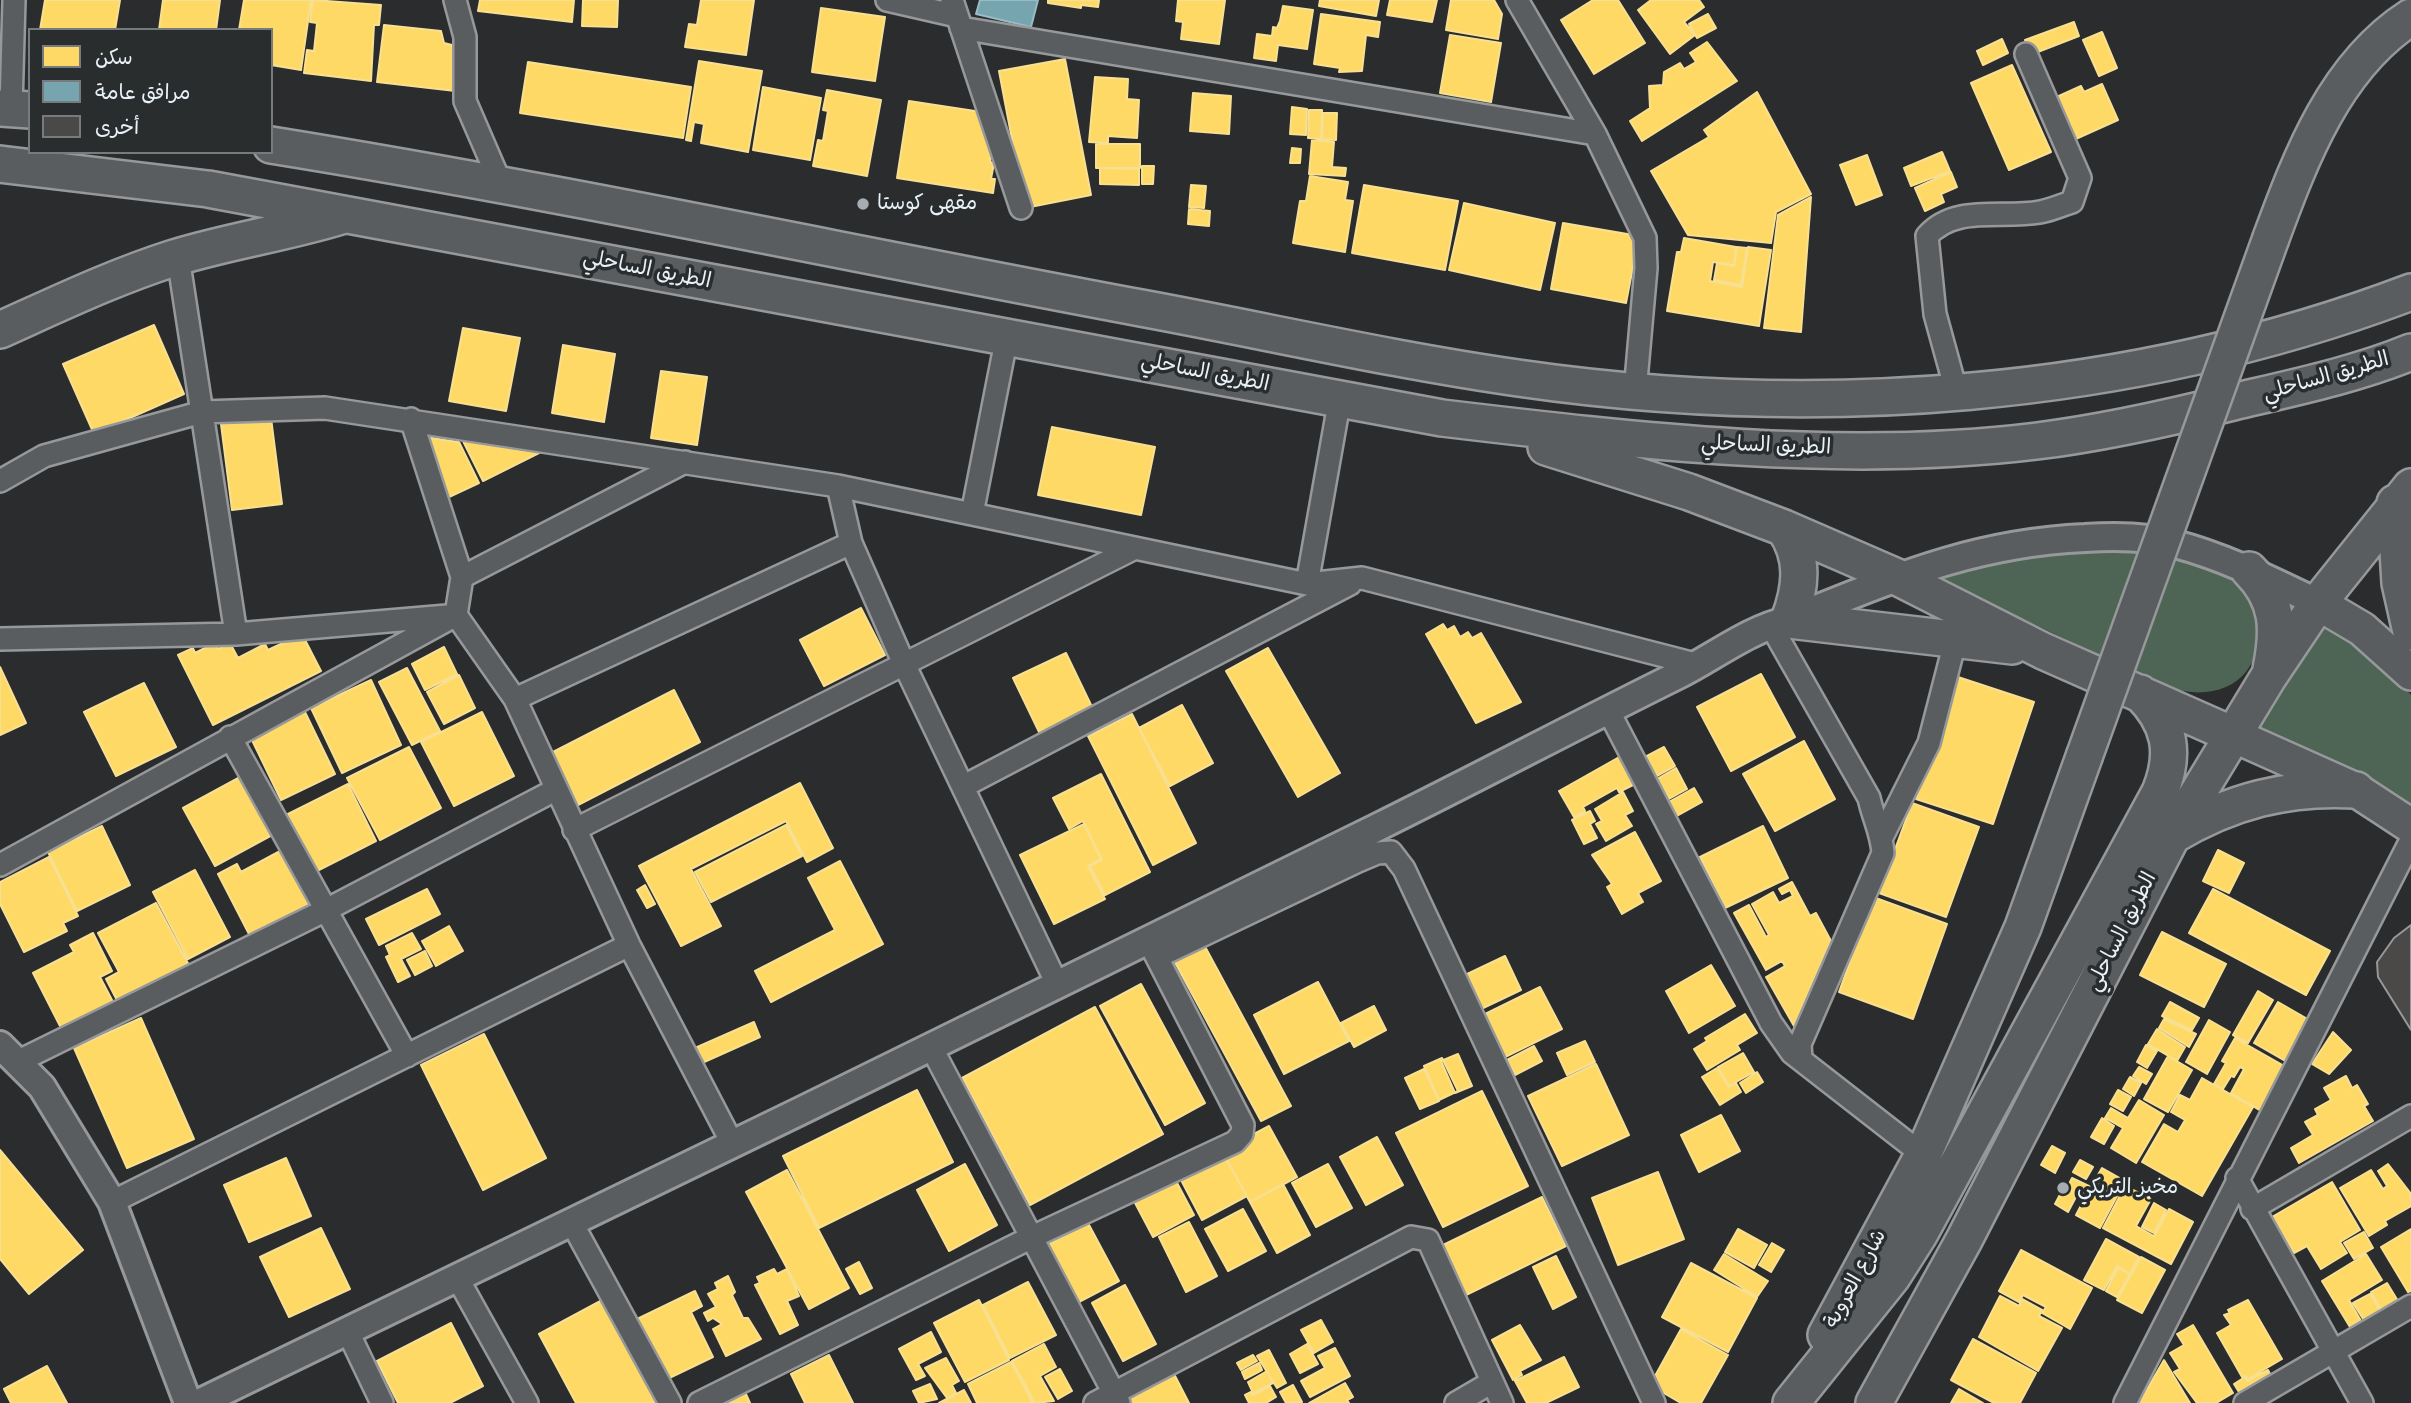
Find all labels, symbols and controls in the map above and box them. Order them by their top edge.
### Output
legend [28,28,273,154]
text: سكن [95,38,133,76]
text: مرافق عامة [95,73,191,111]
text: أخرى [95,108,139,146]
place label: مقهى كوستا [877,191,977,217]
marker: مقهى كوستا [855,196,871,212]
street label: الطريق الساحلي [581,245,713,295]
street label: الطريق الساحلي [2260,347,2392,407]
street label: الطريق الساحلي [1139,348,1271,398]
street label: الطريق الساحلي [1701,431,1831,461]
street label: الطريق الساحلي [2081,868,2163,996]
place label: مخبز التريكي [2077,1175,2178,1201]
marker: مخبز التريكي [2055,1180,2071,1196]
street label: شارع العروبة [1820,1225,1892,1333]

